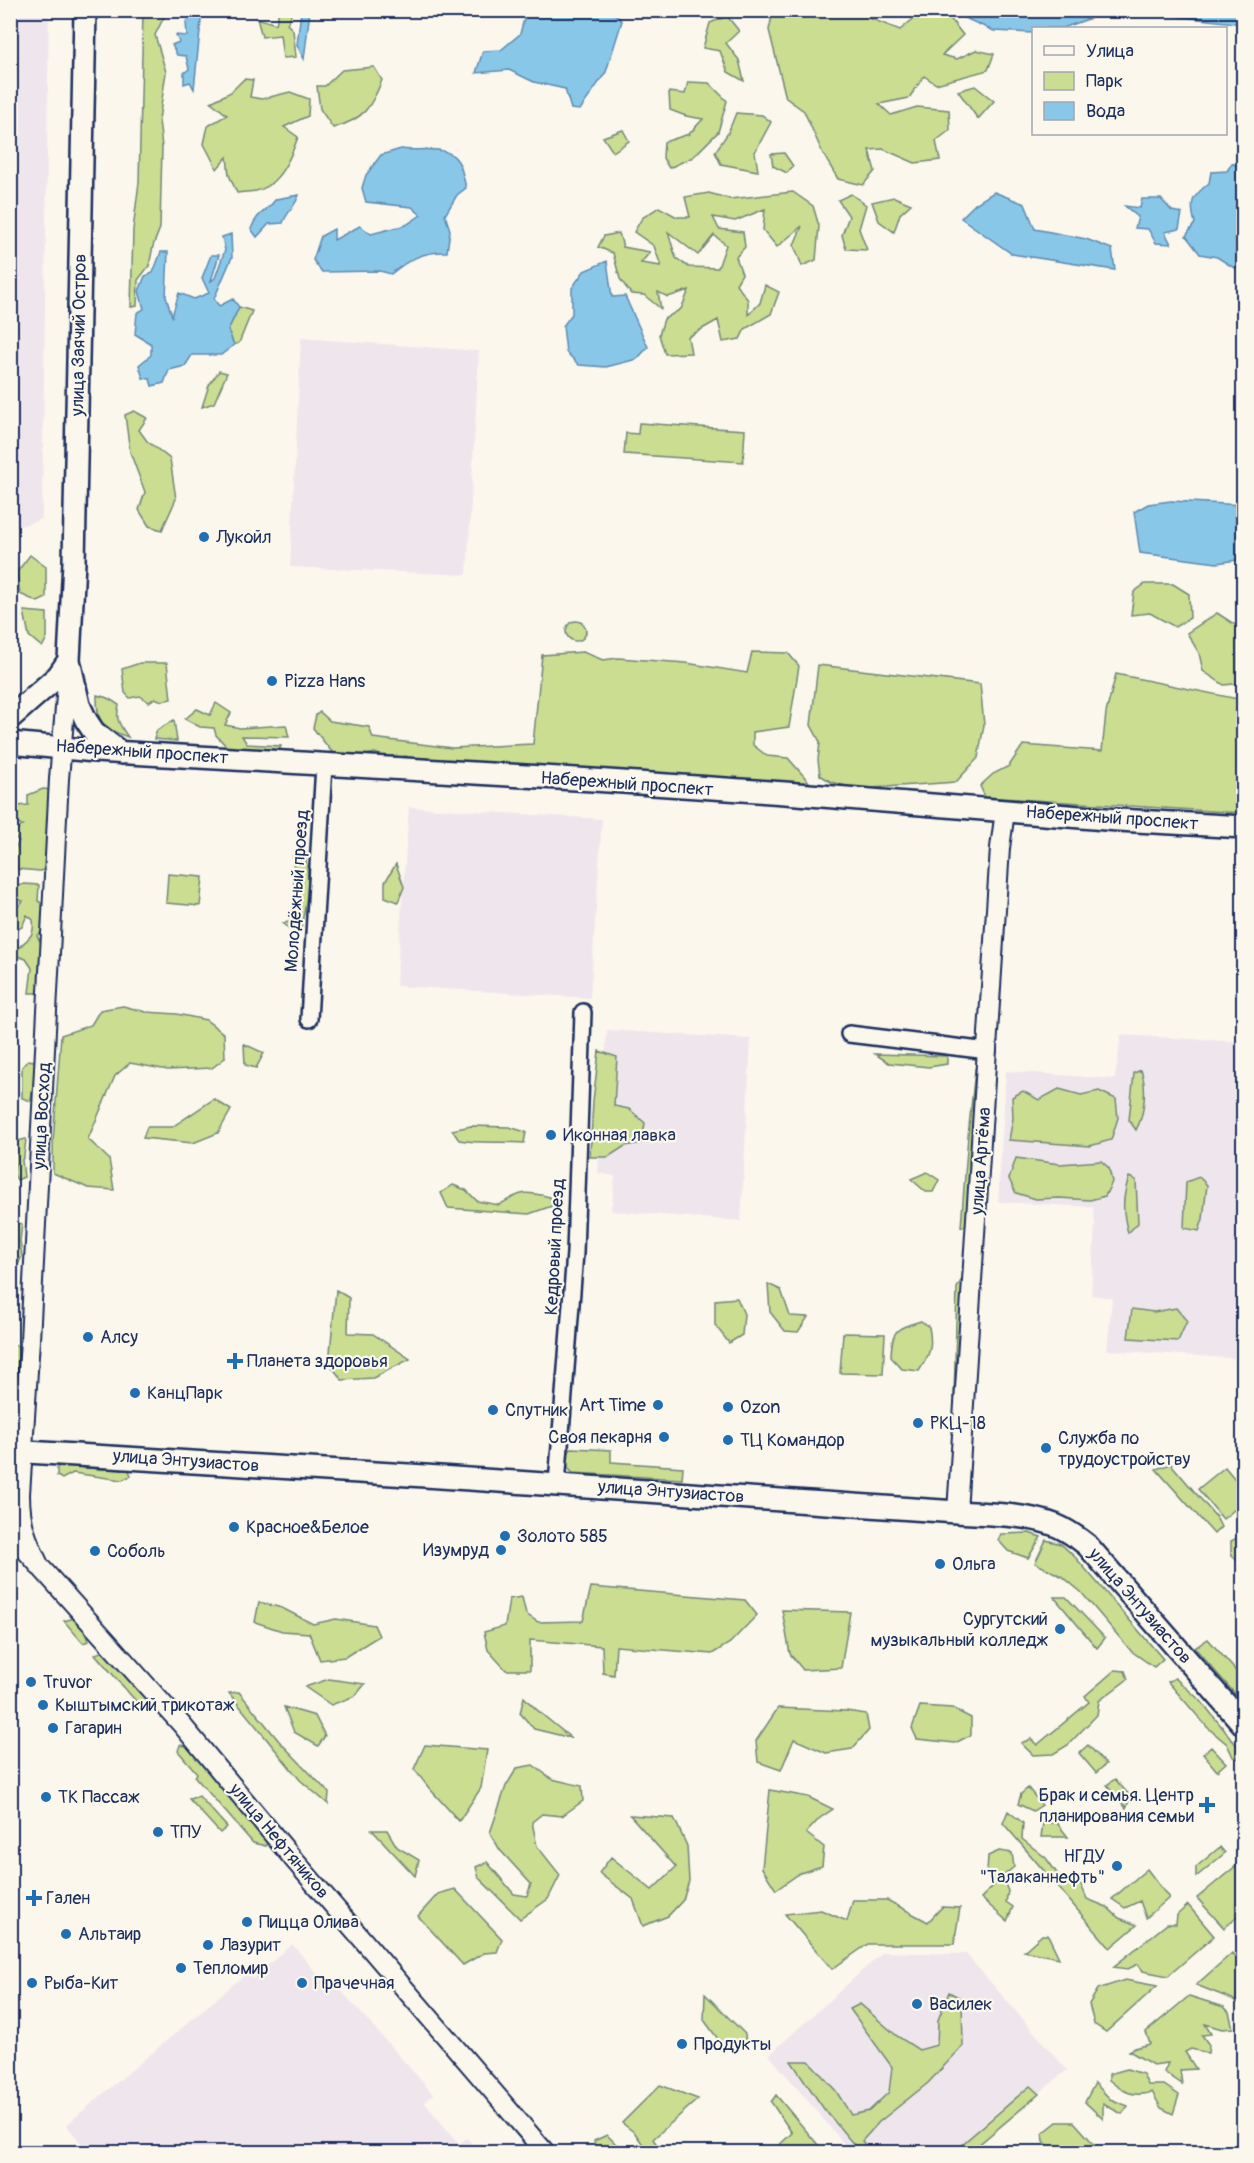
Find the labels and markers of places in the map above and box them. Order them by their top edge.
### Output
place label: Лукойл [215,526,272,549]
marker: Лукойл [197,530,211,544]
place label: Pizza Hans [284,670,365,693]
marker: Pizza Hans [265,674,279,688]
place label: Иконная лавка [563,1124,676,1147]
marker: Иконная лавка [544,1128,558,1142]
place label: Алсу [100,1326,138,1349]
marker: Алсу [81,1330,95,1344]
place label: Планета здоровья [247,1350,388,1373]
marker: Планета здоровья [228,1354,242,1368]
place label: КанцПарк [147,1382,223,1405]
marker: КанцПарк [128,1386,142,1400]
place label: Art Time [579,1394,646,1417]
place label: Ozon [740,1396,780,1419]
marker: Art Time [651,1398,665,1412]
place label: Спутник [505,1399,568,1422]
marker: Ozon [721,1400,735,1414]
marker: Спутник [486,1403,500,1417]
place label: РКЦ-18 [930,1412,986,1435]
marker: РКЦ-18 [911,1416,925,1430]
place label: Своя пекарня [548,1426,652,1449]
place label: Служба по трудоустройству [1058,1427,1191,1471]
place label: ТЦ Командор [740,1429,845,1452]
marker: Своя пекарня [657,1430,671,1444]
marker: ТЦ Командор [721,1433,735,1447]
marker: Служба по трудоустройству [1039,1441,1053,1455]
place label: Красное&Белое [246,1516,369,1539]
marker: Красное&Белое [227,1520,241,1534]
place label: Золото 585 [517,1525,608,1548]
marker: Золото 585 [498,1529,512,1543]
place label: Изумруд [423,1539,489,1562]
place label: Соболь [107,1540,166,1563]
marker: Изумруд [494,1543,508,1557]
marker: Соболь [88,1544,102,1558]
place label: Ольга [952,1553,996,1576]
marker: Ольга [933,1557,947,1571]
place label: Сургутский музыкальный колледж [871,1608,1048,1652]
marker: Сургутский музыкальный колледж [1053,1622,1067,1636]
place label: Truvor [43,1671,93,1694]
marker: Truvor [24,1675,38,1689]
place label: Кыштымский трикотаж [55,1694,235,1717]
marker: Кыштымский трикотаж [36,1698,50,1712]
place label: Гагарин [65,1717,122,1740]
marker: Гагарин [46,1721,60,1735]
place label: Брак и семья. Центр планирования семьи [1039,1784,1194,1828]
place label: ТК Пассаж [58,1786,140,1809]
marker: ТК Пассаж [39,1790,53,1804]
marker: Брак и семья. Центр планирования семьи [1198,1796,1216,1814]
place label: ТПУ [170,1821,202,1844]
marker: ТПУ [151,1825,165,1839]
place label: НГДУ "Талаканнефть" [980,1845,1105,1889]
marker: НГДУ "Талаканнефть" [1110,1859,1124,1873]
place label: Гален [46,1887,90,1910]
marker: Гален [27,1891,41,1905]
place label: Пицца Олива [259,1911,359,1934]
marker: Пицца Олива [240,1915,254,1929]
place label: Альтаир [78,1923,141,1946]
marker: Альтаир [59,1927,73,1941]
place label: Лазурит [219,1934,281,1957]
marker: Лазурит [201,1938,215,1952]
place label: Тепломир [193,1957,269,1980]
marker: Тепломир [174,1961,188,1975]
place label: Рыба-Кит [44,1972,118,1995]
place label: Прачечная [314,1972,395,1995]
marker: Рыба-Кит [25,1976,39,1990]
marker: Прачечная [295,1976,309,1990]
place label: Василек [929,1993,992,2016]
marker: Василек [910,1997,924,2011]
place label: Продукты [694,2033,771,2056]
marker: Продукты [675,2037,689,2051]

